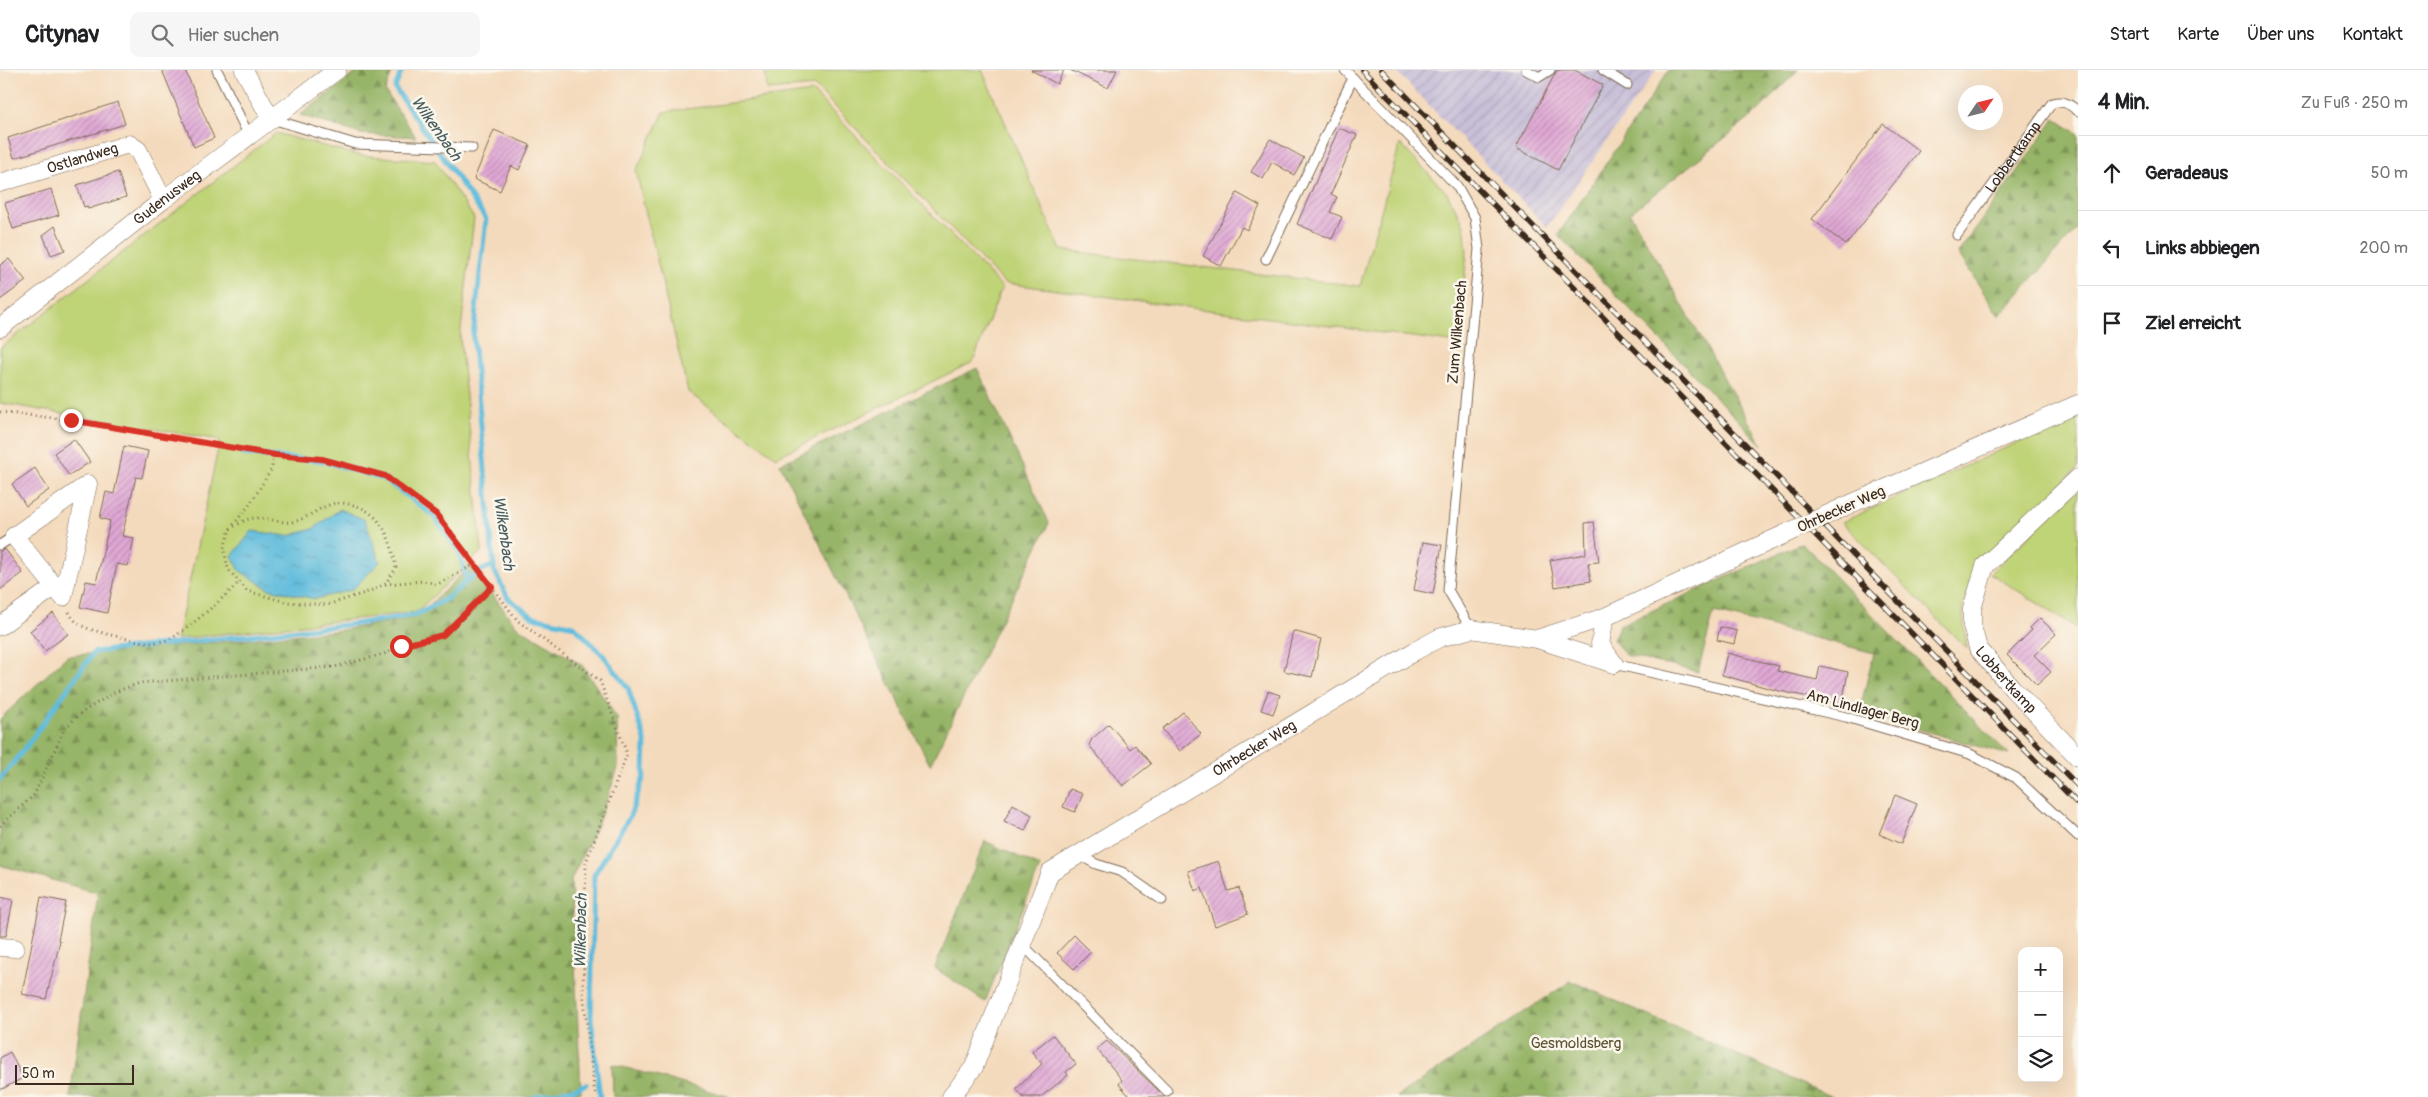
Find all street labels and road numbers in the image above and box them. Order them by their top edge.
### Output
street label: Lobbertkamp [1981,118,2046,197]
street label: Ostlandweg [45,139,120,178]
street label: Gudenusweg [130,166,205,230]
street label: Zum Wilkenbach [1444,280,1471,385]
street label: Ohrbecker Weg [1794,482,1888,537]
street label: Lobbertkamp [1971,642,2040,718]
street label: Am Lindlager Berg [1805,685,1921,734]
street label: Ohrbecker Weg [1209,716,1300,781]

